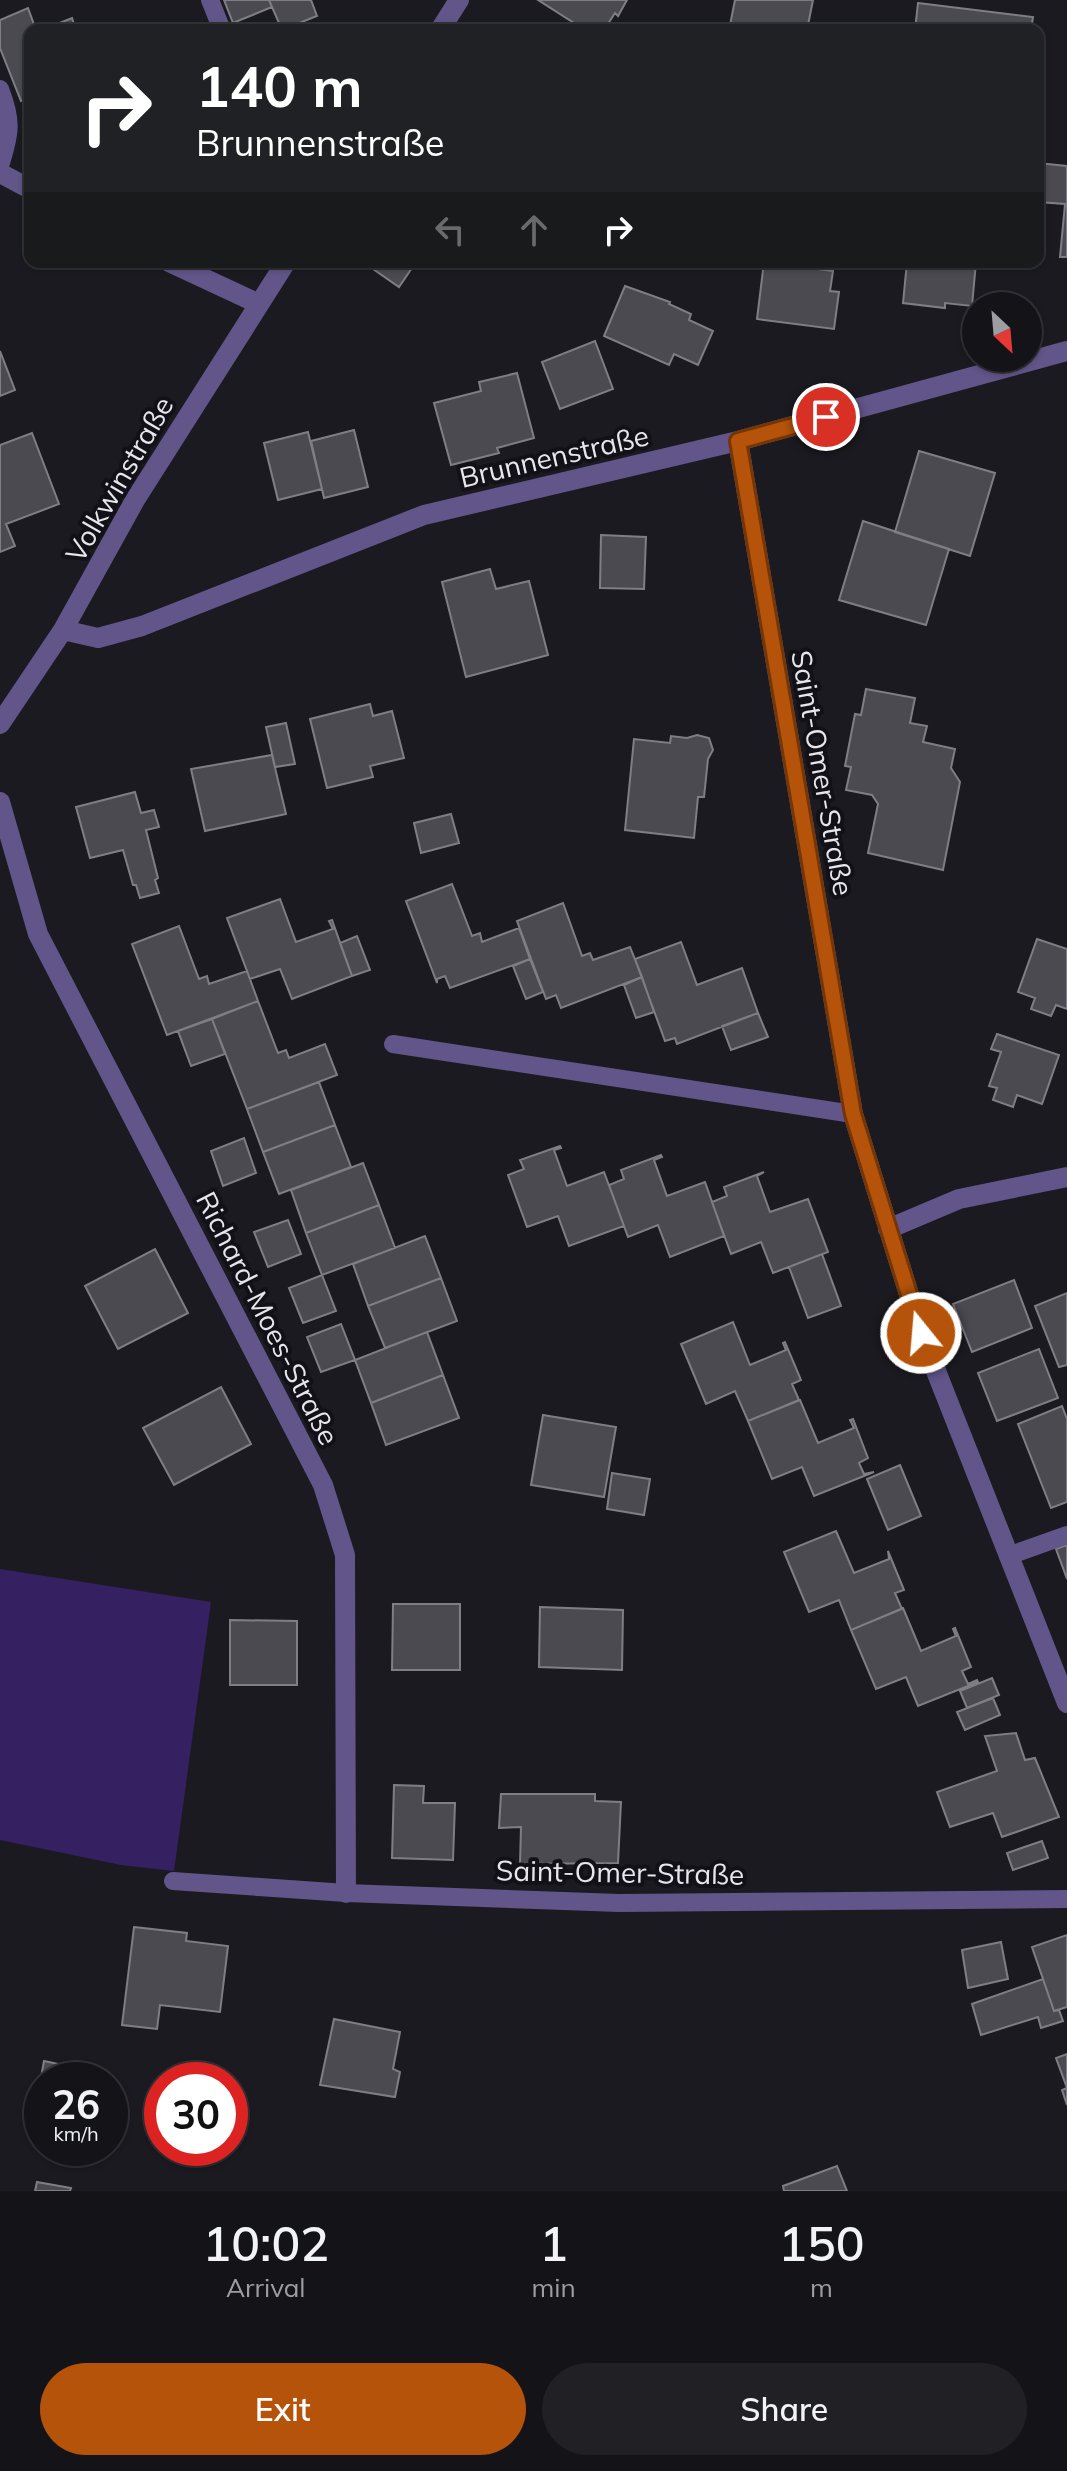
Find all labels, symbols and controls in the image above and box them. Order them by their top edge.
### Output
text: 140 m [196,51,363,121]
icon: right [64,56,168,160]
text: Brunnenstraße [196,120,444,165]
icon: left [428,208,472,252]
icon: ahead [512,208,556,252]
icon: right [596,208,640,252]
north arrow [962,292,1042,372]
map controls [962,292,1042,372]
pin [792,383,860,451]
street label: Volkwinstraße [58,390,180,568]
icon: arrive [804,395,848,439]
street label: Brunnenstraße [456,417,652,495]
street label: Saint-Omer-Straße [784,648,862,898]
street label: Richard-Moes-Straße [189,1186,347,1450]
position arrow [879,1291,963,1375]
street label: Saint-Omer-Straße [496,1852,744,1892]
speed limit sign: 30 [144,2062,248,2166]
text: 26 [52,2079,100,2129]
text: km/h [53,2121,99,2146]
text: 10:02 [202,2213,329,2273]
text: 1 [539,2213,568,2273]
text: 150 [778,2213,865,2273]
text: Arrival [226,2271,305,2304]
text: min [531,2271,576,2304]
text: m [810,2271,833,2304]
button: Exit [40,2363,526,2455]
button: Share [542,2363,1027,2455]

